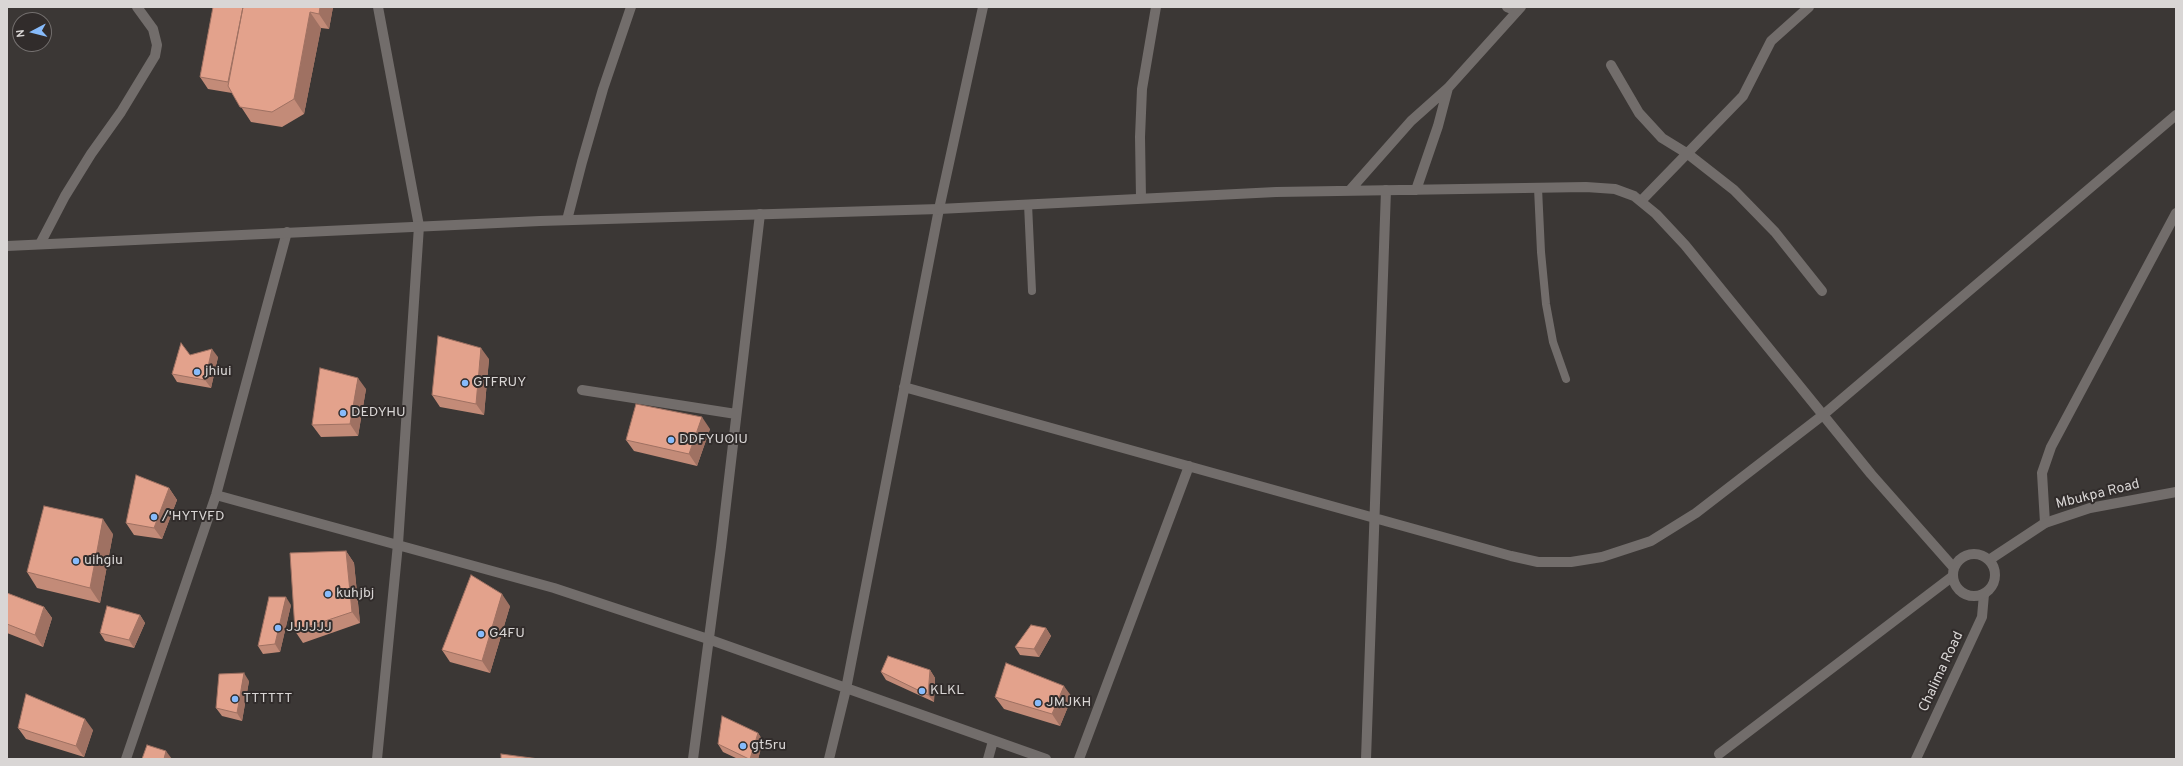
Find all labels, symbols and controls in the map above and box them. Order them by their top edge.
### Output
north arrow [12,12,52,52]
text: N [14,29,29,38]
place label: jhiui [205,364,231,380]
marker: jhiui [192,367,202,377]
place label: GTFRUY [473,375,526,391]
marker: GTFRUY [460,378,470,388]
place label: DEDYHU [351,405,406,421]
marker: DEDYHU [338,408,348,418]
place label: DDFYUOIU [679,432,748,448]
marker: DDFYUOIU [666,435,676,445]
street label: Mbukpa Road [2054,476,2142,514]
place label: /'HYTVFD [162,509,224,525]
marker: /'HYTVFD [149,512,159,522]
place label: uihgiu [84,553,123,569]
marker: uihgiu [71,556,81,566]
place label: kuhjbj [336,586,374,602]
marker: kuhjbj [323,589,333,599]
place label: JJJJJJ [286,620,332,636]
marker: JJJJJJ [273,623,283,633]
place label: G4FU [489,626,525,642]
marker: G4FU [476,629,486,639]
street label: Chalima Road [1916,629,1968,715]
place label: KLKL [930,683,964,699]
marker: KLKL [917,686,927,696]
place label: TTTTTT [243,691,292,707]
marker: TTTTTT [230,694,240,704]
place label: JMJKH [1046,695,1091,711]
marker: JMJKH [1033,698,1043,708]
place label: gt5ru [751,738,786,754]
marker: gt5ru [738,741,748,751]

